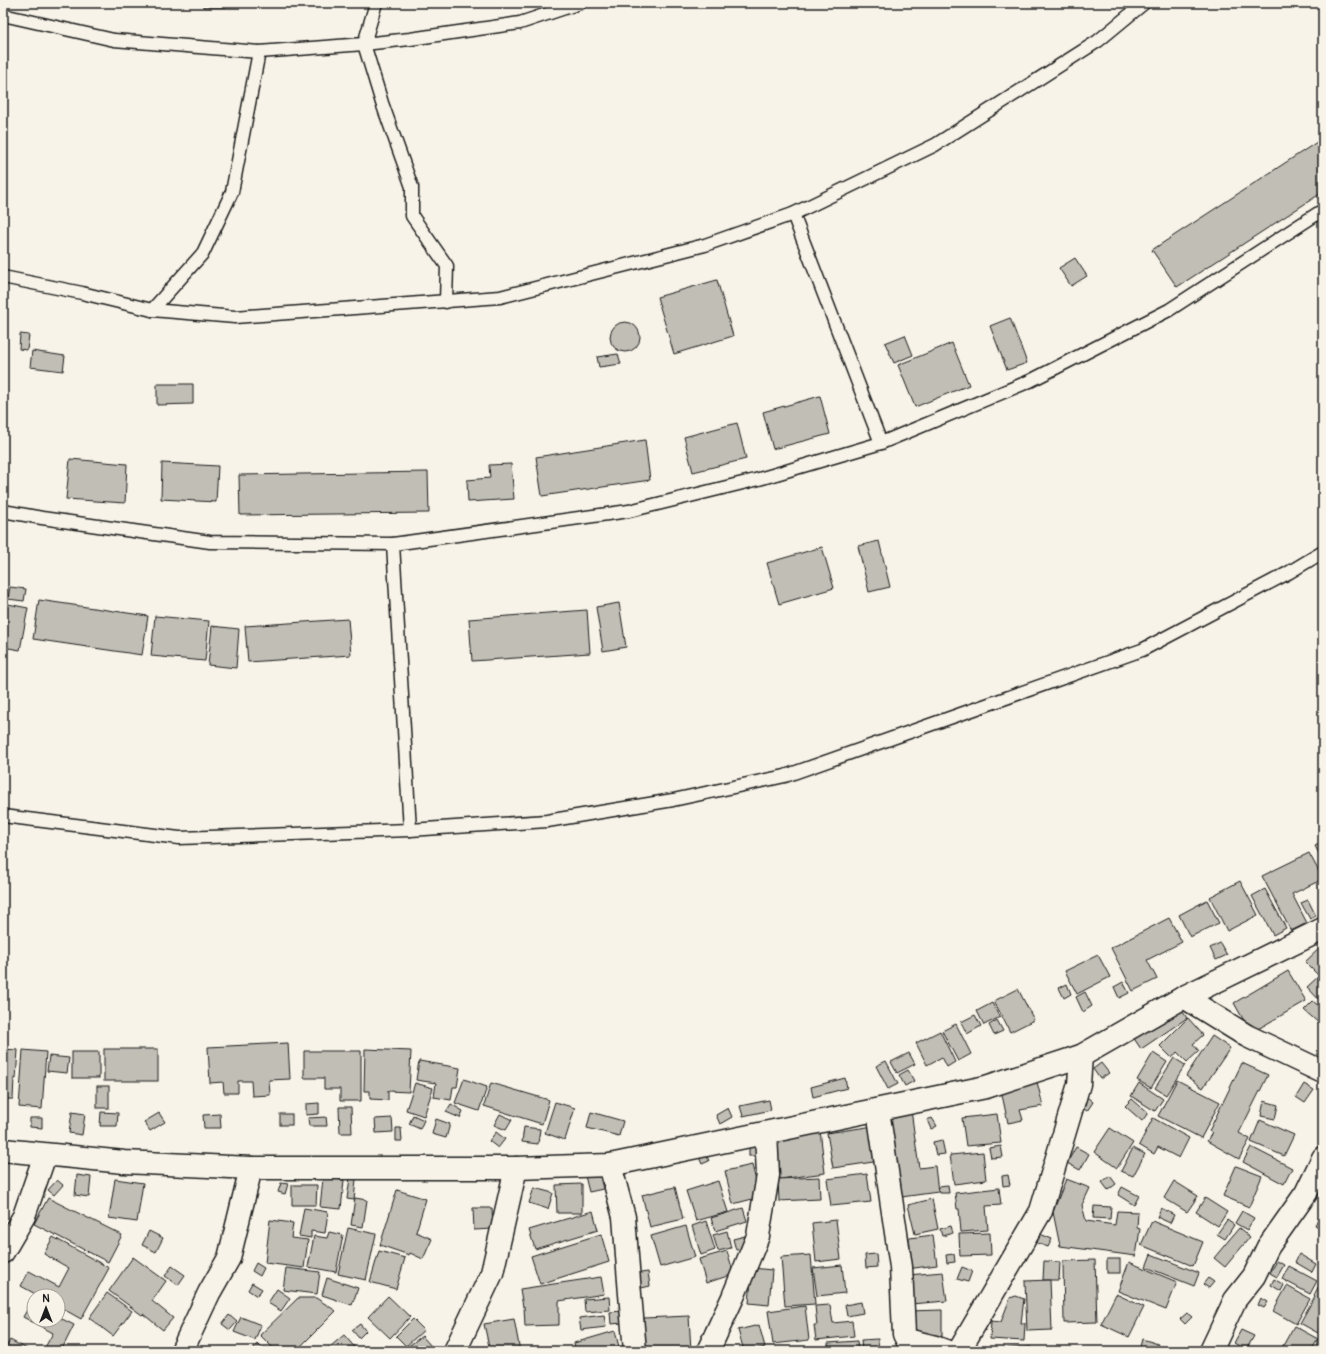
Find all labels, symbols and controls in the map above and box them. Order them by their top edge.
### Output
north arrow [26,1288,66,1328]
text: N [42,1292,50,1305]

